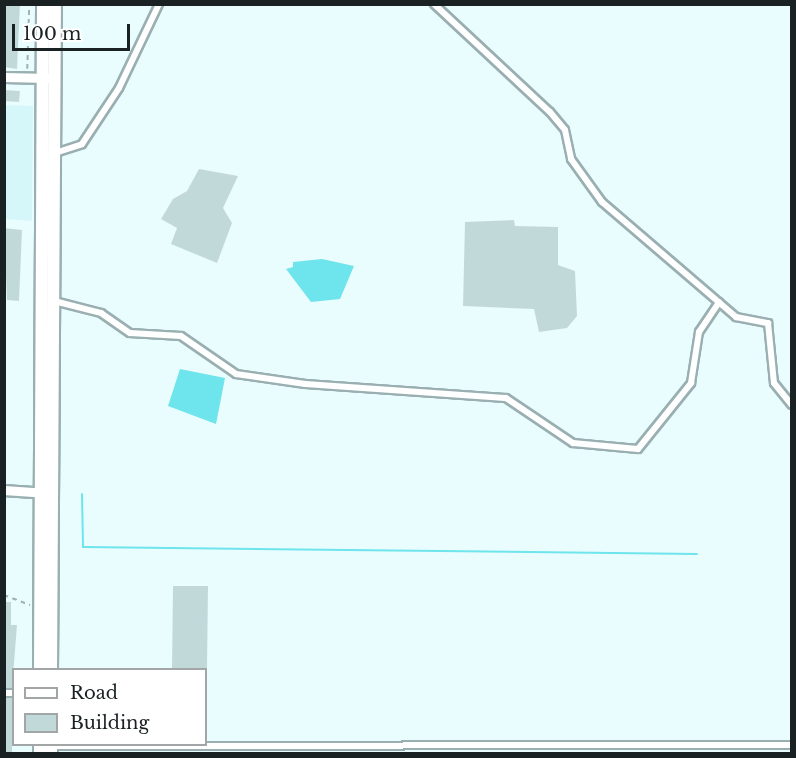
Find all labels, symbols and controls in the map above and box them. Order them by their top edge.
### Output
scale bar [15,12,134,50]
text: 100 m [23,23,81,45]
legend [12,668,207,746]
text: Road [70,682,118,704]
text: Building [70,712,149,734]

